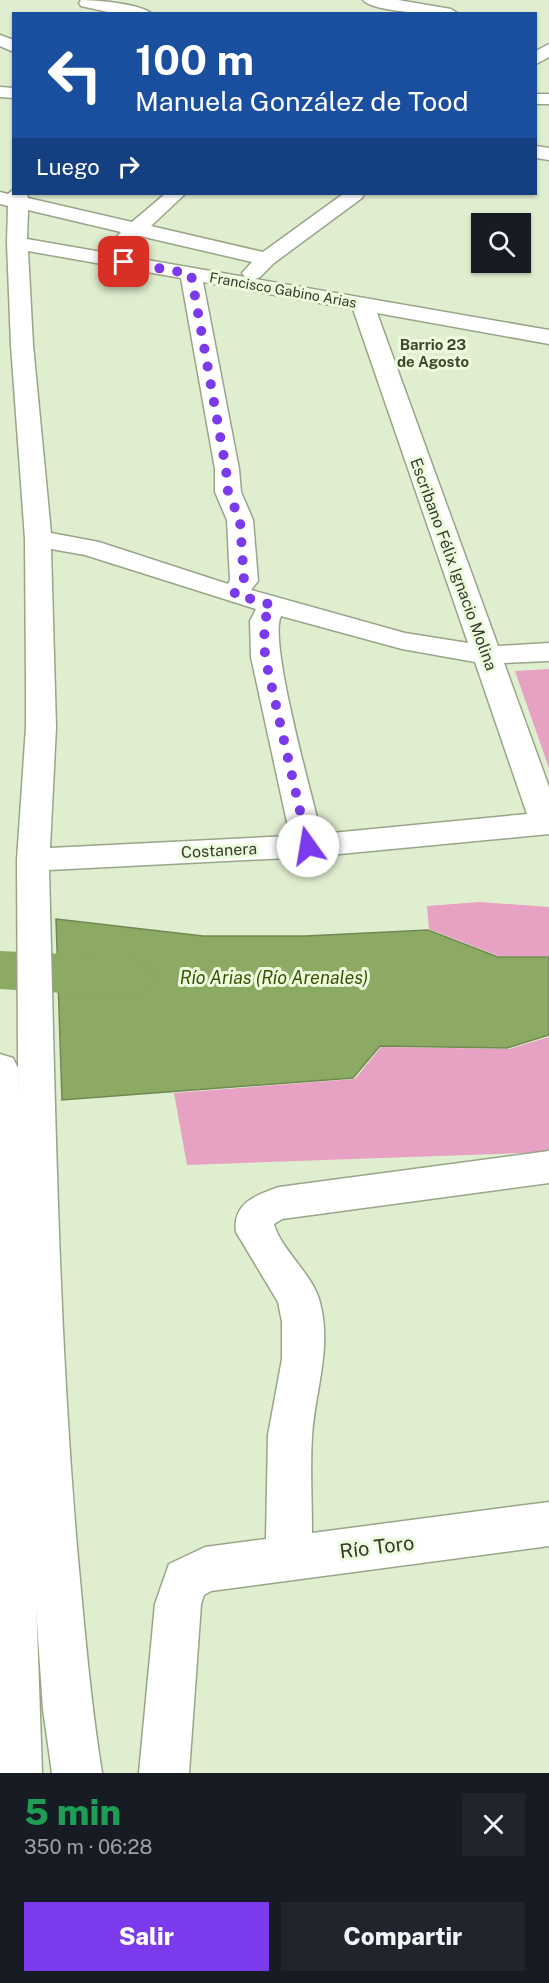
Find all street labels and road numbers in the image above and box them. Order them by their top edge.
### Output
street label: Francisco Gabino Arias [208,269,358,311]
street label: Escribano Félix Ignacio Molina [406,455,501,673]
street label: Costanera [181,839,257,862]
street label: Río Toro [338,1531,416,1563]

